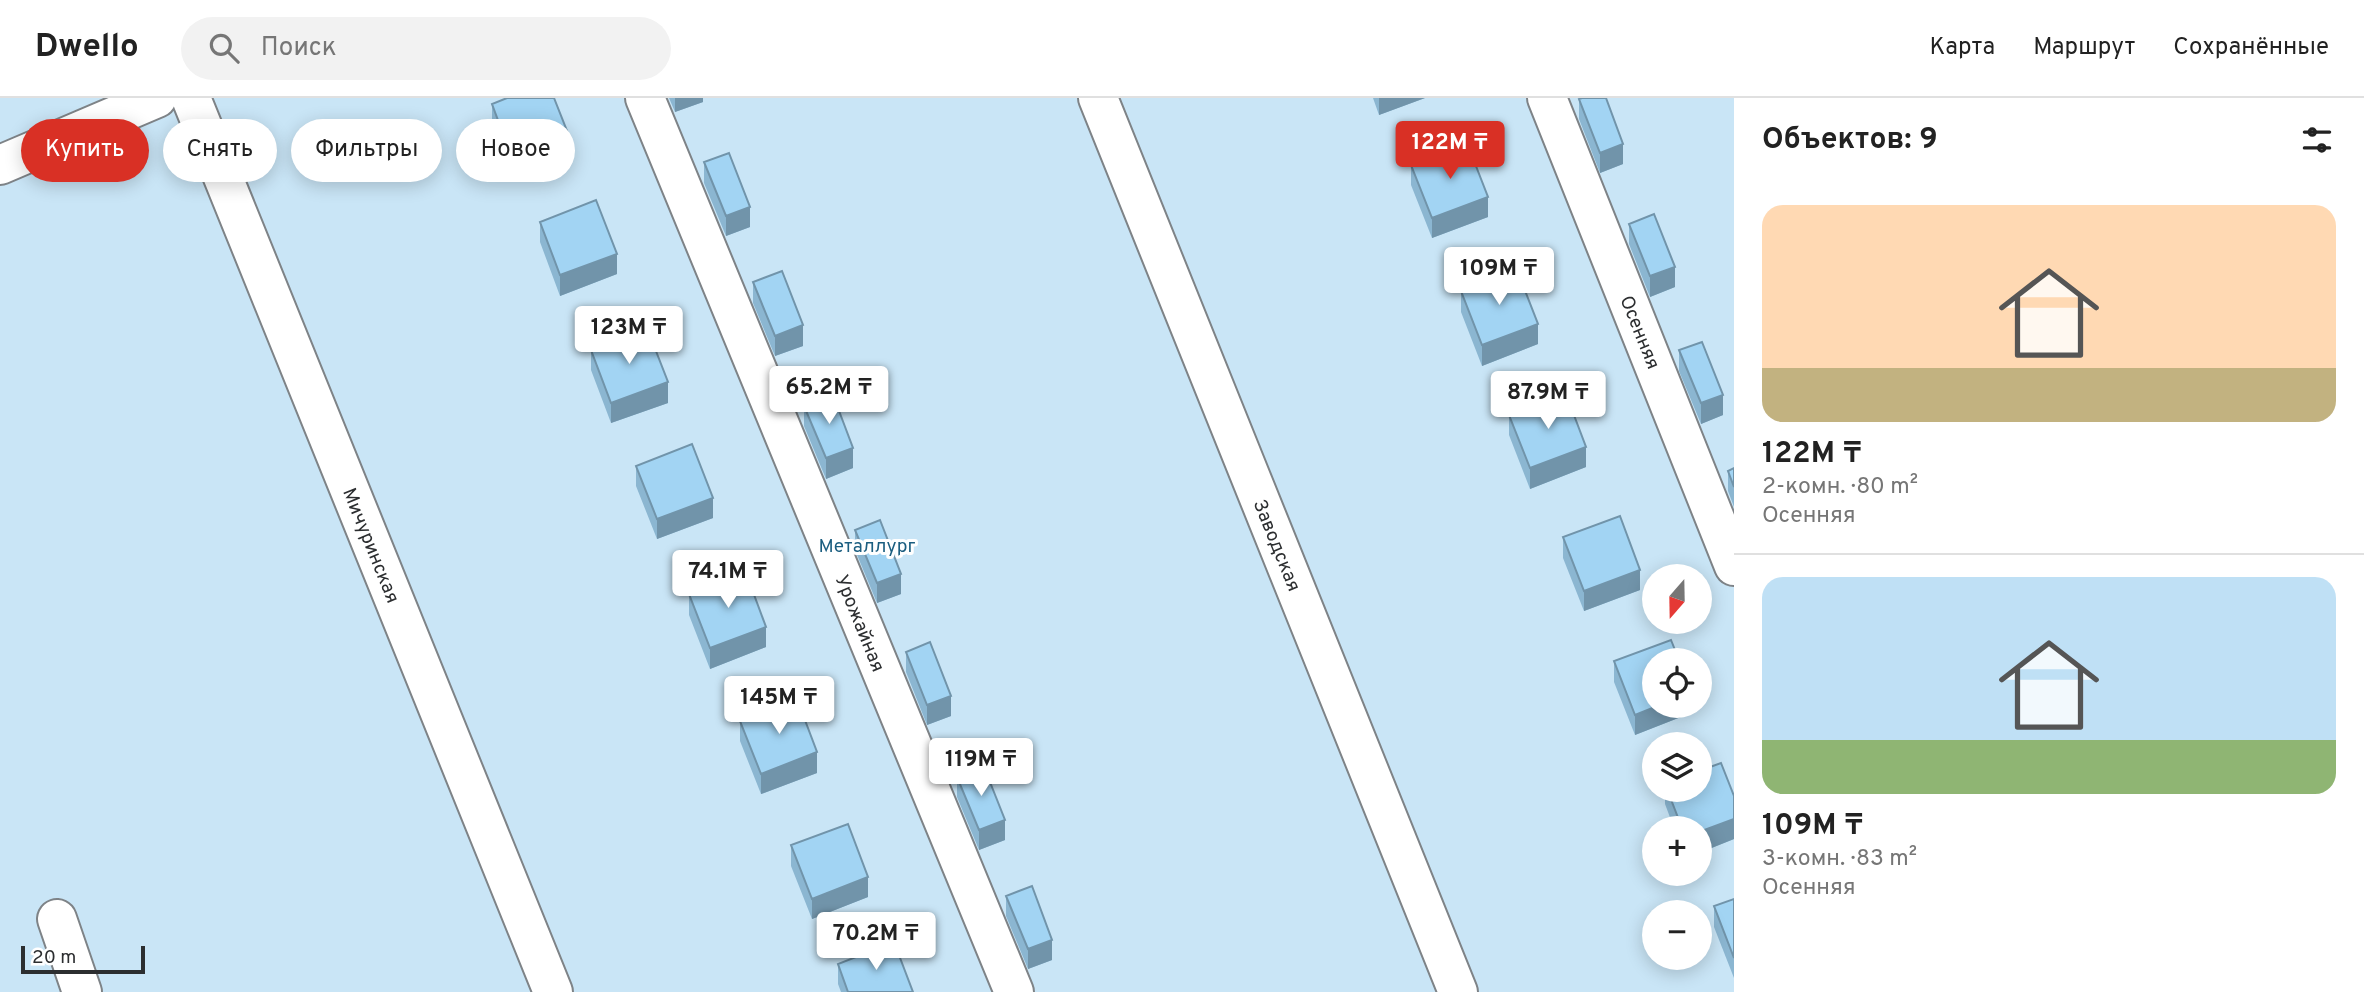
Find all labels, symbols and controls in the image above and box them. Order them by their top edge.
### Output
search box [181,17,671,80]
text: Dwello [35,27,139,69]
icon: search [205,29,243,67]
text: Поиск [261,32,337,65]
text: Карта [1929,33,1995,63]
text: Маршрут [2033,33,2135,63]
text: Сохранённые [2173,33,2329,63]
chip: Купить [21,119,149,182]
chip: Снять [163,119,277,182]
chip: Фильтры [291,119,442,182]
chip: Новое [456,119,575,182]
icon: filters [2298,121,2336,159]
pin: 122M ₸ [1393,122,1507,181]
text: Объектов: 9 [1762,122,1938,159]
text: 122M ₸ [1412,129,1488,158]
pin: 109M ₸ [1442,248,1556,307]
icon: home [1986,250,2112,376]
text: 109M ₸ [1460,255,1538,284]
street label: Осенняя [1614,292,1665,373]
pin: 123M ₸ [572,306,686,366]
text: 123M ₸ [591,314,667,343]
pin: 65.2M ₸ [764,366,894,426]
pin: 87.9M ₸ [1483,372,1613,431]
text: 65.2M ₸ [785,374,873,403]
text: 87.9M ₸ [1507,379,1589,408]
text: 122M ₸ [1762,436,1862,473]
text: 2-комн. · 80 m² [1762,473,1918,502]
street label: Мичуринская [336,485,404,607]
street label: Заводская [1247,496,1305,595]
text: Осенняя [1762,502,1856,531]
park label: Металлург [818,535,916,559]
pin: 74.1M ₸ [663,550,793,610]
text: 74.1M ₸ [688,558,768,587]
north arrow [1642,564,1712,634]
map controls [1642,564,1712,970]
street label: Урожайная [829,572,889,676]
icon: home [1986,622,2112,748]
button: locate [1642,648,1712,718]
pin: 145M ₸ [722,676,836,736]
text: 145M ₸ [740,684,818,713]
button: layers [1642,732,1712,802]
pin: 119M ₸ [924,738,1038,798]
text: 119M ₸ [945,746,1017,775]
text: 109M ₸ [1762,808,1864,845]
button: + [1642,816,1712,886]
text: 3-комн. · 83 m² [1762,845,1917,874]
text: Осенняя [1762,874,1856,903]
button: − [1642,900,1712,970]
pin: 70.2M ₸ [811,912,941,972]
text: 70.2M ₸ [833,920,919,949]
scale bar [21,943,145,975]
text: 20 m [32,946,76,970]

